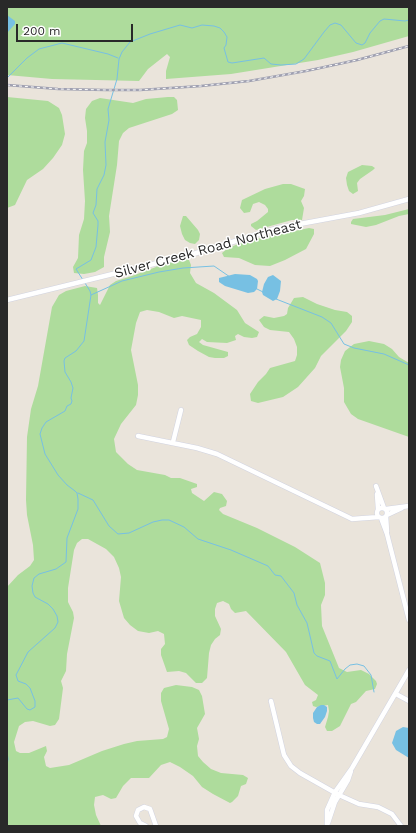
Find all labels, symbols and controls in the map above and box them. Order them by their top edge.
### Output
scale bar [18,16,135,42]
text: 200 m [23,24,60,38]
street label: Silver Creek Road Northeast [113,216,303,282]

